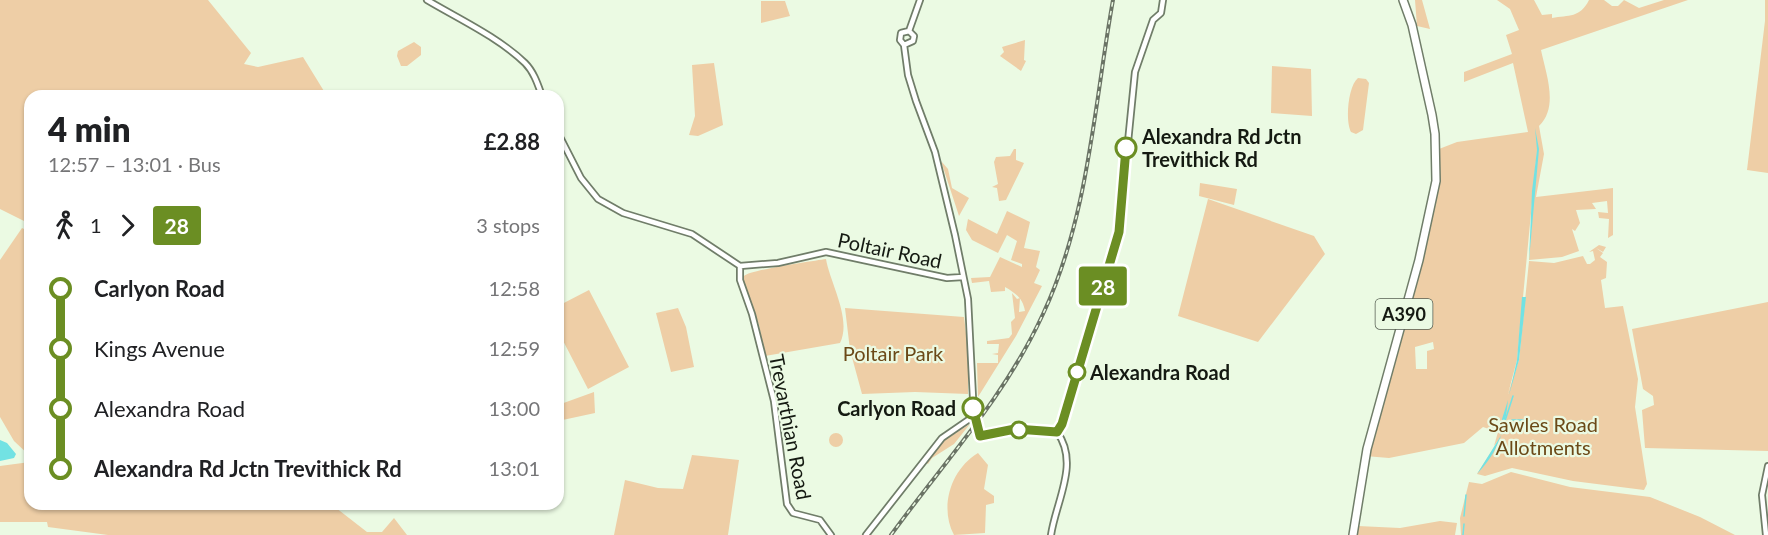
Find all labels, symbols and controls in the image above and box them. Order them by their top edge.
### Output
text: 4 min [48,109,130,149]
place label: Alexandra Rd Jctn Trevithick Rd [1141,124,1302,171]
text: £2.88 [484,128,540,155]
marker: Alexandra Rd Jctn Trevithick Rd [1115,137,1137,159]
text: 12:57 – 13:01 · Bus [48,152,221,176]
icon: walk [48,209,81,242]
icon: forward [111,209,144,242]
text: 1 [90,213,102,237]
text: 28 [165,213,189,238]
text: 3 stops [476,213,540,237]
street label: Poltair Road [836,227,944,273]
line badge: 28 [1076,266,1130,306]
text: 28 [1091,274,1115,299]
text: Carlyon Road [94,275,225,302]
text: 12:58 [489,276,540,300]
road number: A390 [1376,299,1432,329]
text: Kings Avenue [94,335,225,362]
text: 12:59 [489,336,540,360]
park label: Poltair Park [843,341,944,365]
street label: Trevarthian Road [765,352,817,502]
place label: Alexandra Road [1089,360,1230,384]
marker: Alexandra Road [1068,363,1086,381]
text: Alexandra Road [94,395,245,422]
text: 13:00 [489,396,540,420]
place label: Carlyon Road [837,396,956,420]
marker: Carlyon Road [962,397,984,419]
park label: Sawles Road Allotments [1488,412,1598,459]
unlabelled marker [1010,421,1028,439]
text: Alexandra Rd Jctn Trevithick Rd [94,455,402,482]
text: 13:01 [489,456,540,480]

